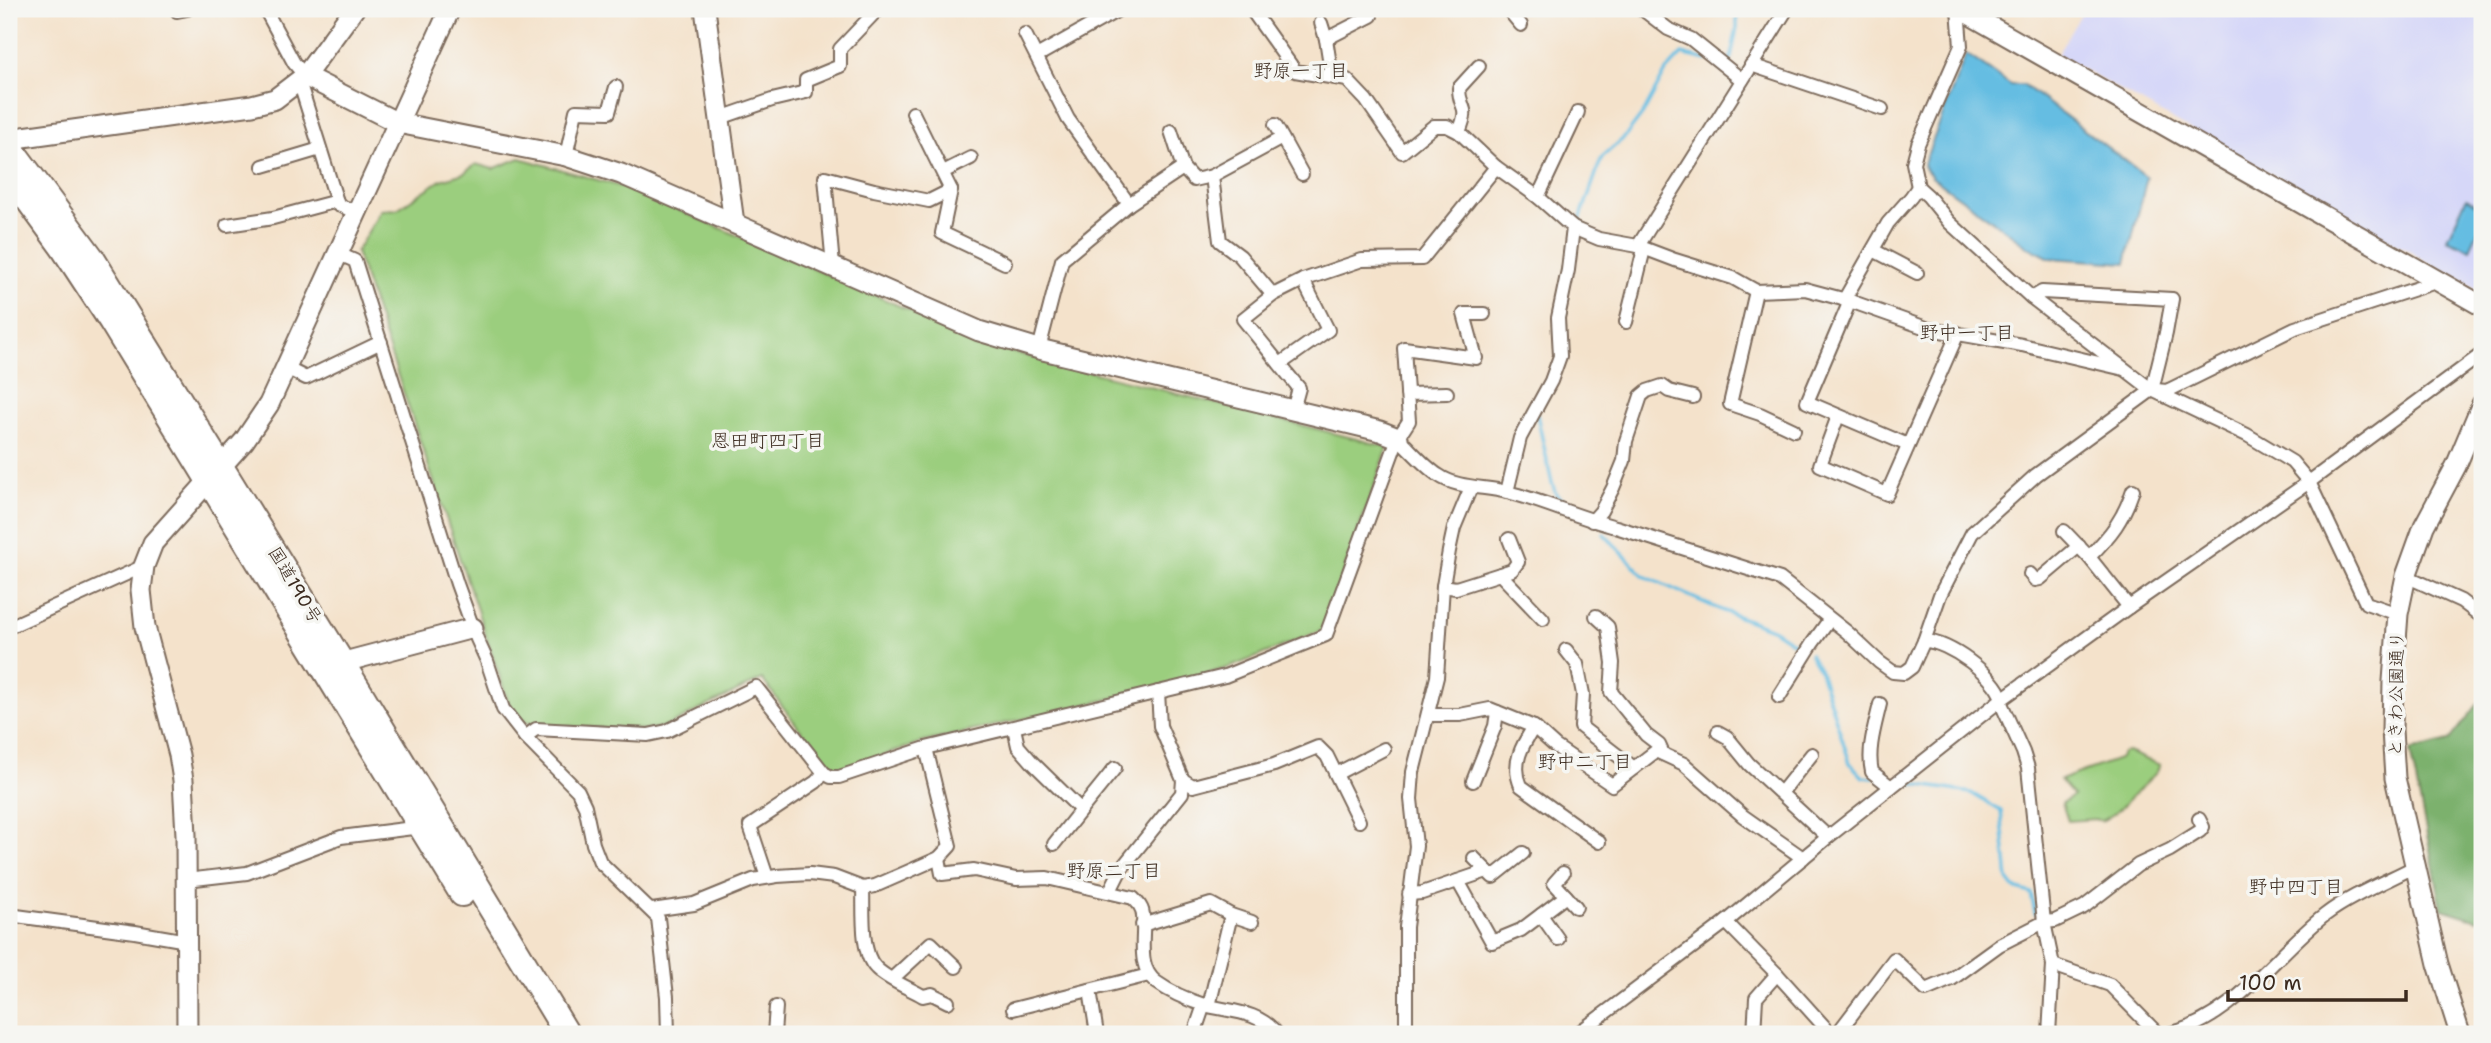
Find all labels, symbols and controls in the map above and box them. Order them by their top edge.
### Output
district label: 野原一丁目 [1253,58,1349,83]
district label: 野中一丁目 [1919,320,2015,345]
district label: 恩田町四丁目 [711,428,825,453]
street label: 国道190号 [263,542,327,628]
street label: ときわ公園通り [2383,631,2409,757]
district label: 野中二丁目 [1537,749,1633,774]
district label: 野原二丁目 [1066,858,1162,883]
district label: 野中四丁目 [2248,874,2344,899]
scale bar [2228,959,2407,1003]
text: 100 m [2239,969,2302,997]

